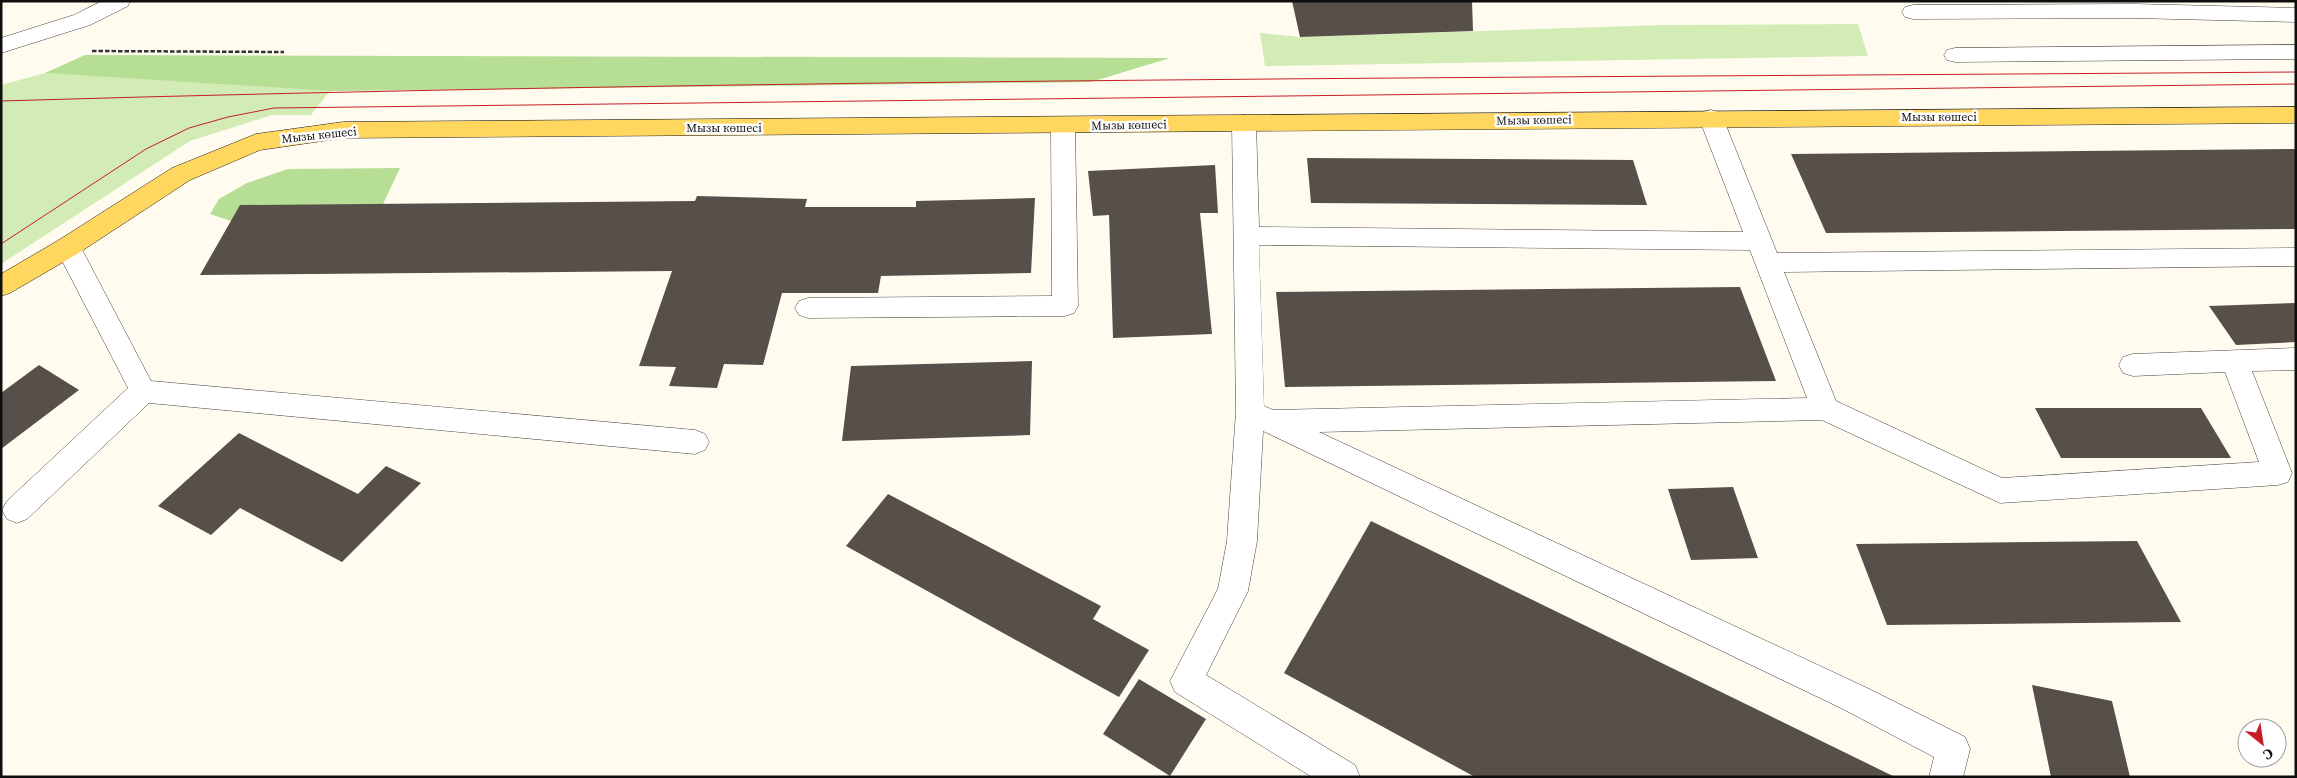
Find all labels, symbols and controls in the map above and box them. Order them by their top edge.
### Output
street label: Мызы көшесі [1901,109,1977,125]
street label: Мызы көшесі [1496,111,1572,129]
street label: Мызы көшесі [1091,116,1167,134]
street label: Мызы көшесі [686,120,762,136]
street label: Мызы көшесі [281,123,358,147]
north arrow [2237,718,2287,768]
text: С [2259,743,2277,765]

